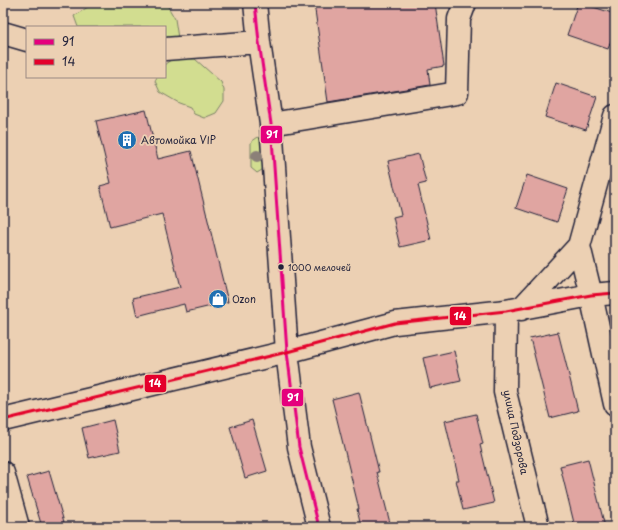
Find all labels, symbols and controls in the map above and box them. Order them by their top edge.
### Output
legend [26,26,166,78]
text: 91 [62,32,74,50]
text: 14 [62,52,75,70]
line badge: 91 [260,125,283,144]
text: 91 [266,125,278,142]
building icon: Автомойка VIP [116,129,138,151]
place label: Автомойка VIP [141,132,216,147]
place label: 1000 мелочей [288,260,351,274]
marker: 1000 мелочей [276,262,286,272]
shop icon: Ozon [207,288,229,310]
place label: Ozon [232,291,256,306]
line badge: 14 [449,306,472,326]
text: 14 [454,307,467,324]
line badge: 14 [144,374,167,393]
text: 14 [149,374,162,391]
line badge: 91 [281,388,304,407]
text: 91 [287,388,299,405]
street label: улица Подзорова [500,388,533,476]

